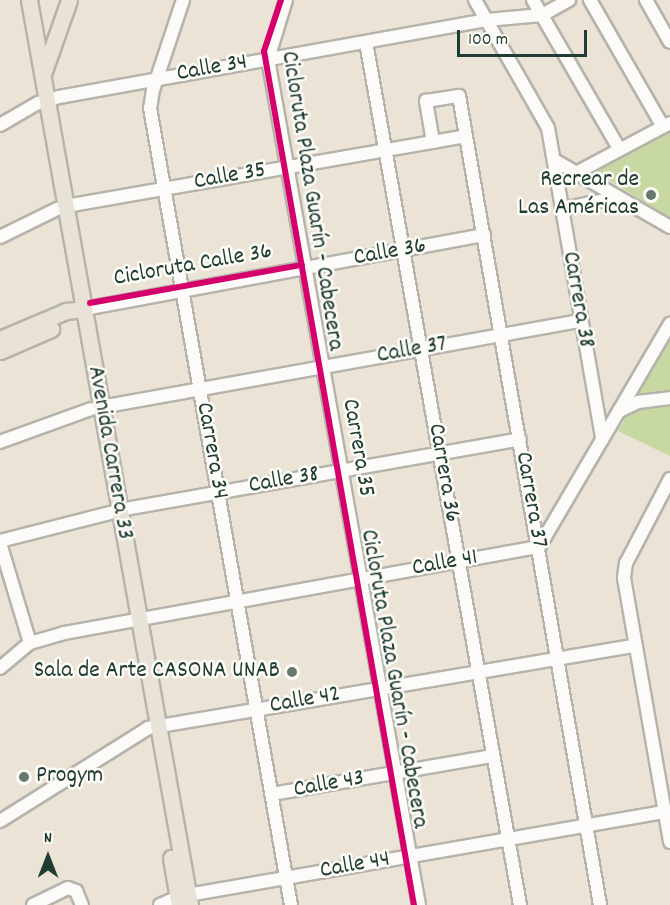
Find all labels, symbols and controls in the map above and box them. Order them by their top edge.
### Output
scale bar [460,18,590,56]
text: 100 m [468,28,508,53]
street label: Calle 34 [174,49,250,89]
street label: Cicloruta Plaza Guarín - Cabecera [273,49,349,353]
street label: Calle 35 [192,157,268,197]
place label: Recrear de Las Américas [518,167,639,223]
marker: Recrear de Las Américas [644,188,658,202]
street label: Calle 36 [352,232,428,274]
street label: Cicloruta Calle 36 [112,238,274,294]
street label: Carrera 38 [554,250,600,350]
street label: Calle 37 [375,331,449,371]
street label: Avenida Carrera 33 [80,364,138,542]
street label: Carrera 35 [334,397,380,499]
street label: Carrera 34 [188,400,234,502]
street label: Carrera 36 [420,421,466,525]
street label: Carrera 37 [507,450,553,550]
street label: Calle 38 [247,461,321,501]
street label: Cicloruta Plaza Guarín - Cabecera [353,527,433,831]
street label: Calle 41 [410,544,480,584]
place label: Sala de Arte CASONA UNAB [34,658,280,686]
marker: Sala de Arte CASONA UNAB [285,665,299,679]
street label: Calle 42 [268,681,342,721]
place label: Progym [36,763,103,791]
street label: Calle 43 [291,765,367,805]
marker: Progym [17,770,31,784]
north arrow [18,827,78,887]
text: N [44,827,52,850]
street label: Calle 44 [318,846,392,886]

